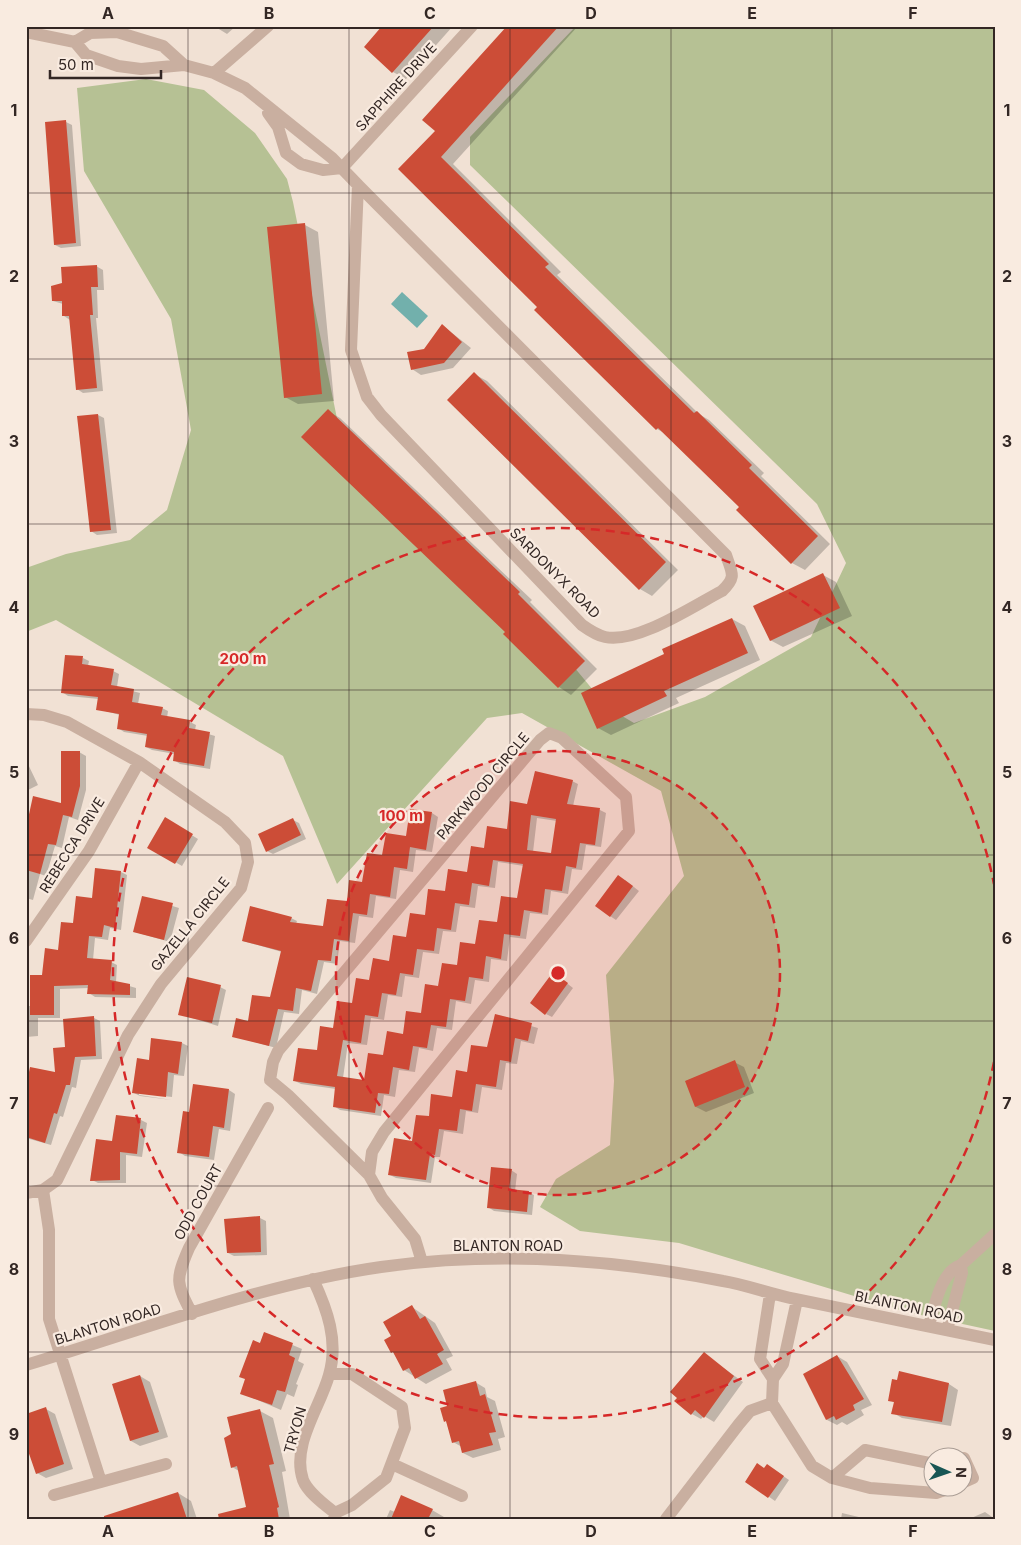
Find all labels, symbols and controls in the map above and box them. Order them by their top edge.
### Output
text: A [102,3,114,23]
text: B [264,3,274,23]
text: C [424,3,436,23]
text: D [585,3,597,23]
text: E [747,3,757,23]
text: F [908,3,918,23]
street label: SAPPHIRE DRIVE [352,39,440,134]
scale bar [50,48,161,80]
text: 50 m [58,55,94,74]
text: 1 [11,100,17,120]
text: 1 [1004,100,1010,120]
text: 2 [9,266,19,286]
text: 2 [1002,266,1012,286]
text: 3 [9,431,19,451]
text: 3 [1002,431,1012,451]
street label: SARDONYX ROAD [507,524,604,621]
text: 4 [9,597,20,617]
text: 4 [1002,597,1013,617]
text: 200 m [220,649,266,668]
street label: PARKWOOD CIRCLE [433,729,532,843]
text: 5 [9,762,19,782]
text: 5 [1002,762,1012,782]
street label: REBECCA DRIVE [35,794,108,896]
text: 100 m [379,806,423,825]
street label: GAZELLA CIRCLE [147,873,233,974]
text: 6 [9,928,19,948]
text: 6 [1002,928,1012,948]
centre of rings [549,964,567,982]
text: 7 [9,1093,19,1113]
text: 7 [1002,1093,1012,1113]
street label: ODD COURT [170,1161,225,1243]
street label: BLANTON ROAD [453,1237,563,1254]
text: 8 [9,1259,19,1279]
text: 8 [1002,1259,1012,1279]
street label: BLANTON ROAD [853,1287,965,1326]
street label: BLANTON ROAD [53,1299,163,1348]
street label: TRYON [280,1404,309,1455]
text: 9 [9,1424,19,1444]
text: 9 [1002,1424,1012,1444]
north arrow [924,1448,974,1498]
text: N [953,1467,970,1478]
text: A [102,1521,114,1541]
text: B [264,1521,274,1541]
text: C [424,1521,436,1541]
text: D [585,1521,597,1541]
text: E [747,1521,757,1541]
text: F [908,1521,918,1541]

